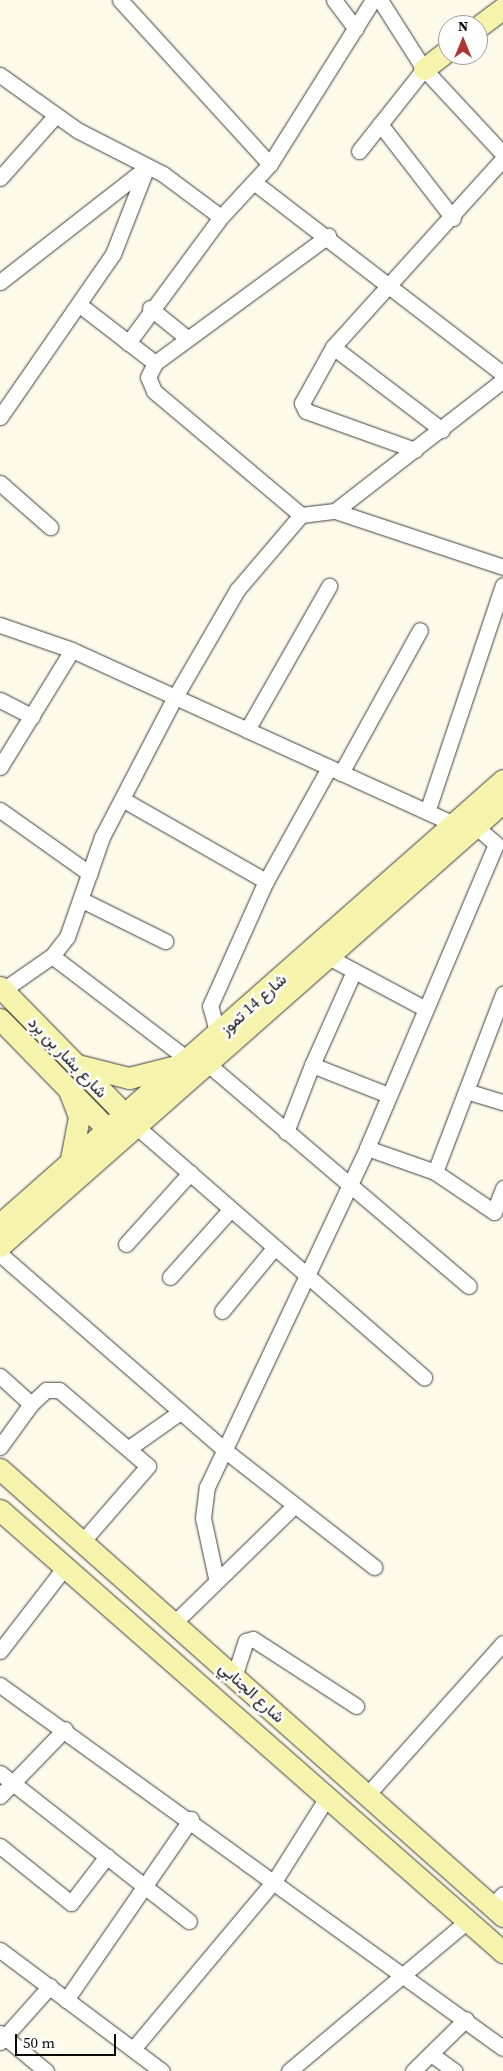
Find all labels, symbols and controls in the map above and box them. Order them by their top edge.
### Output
north arrow [438,15,488,65]
text: N [458,16,468,36]
street label: شارع 14 تموز [216,969,290,1039]
street label: شارع بشار بن برد [25,1013,111,1101]
street label: شارع الجنابي [215,1658,289,1726]
scale bar [18,2024,119,2056]
text: 50 m [23,2032,55,2053]

